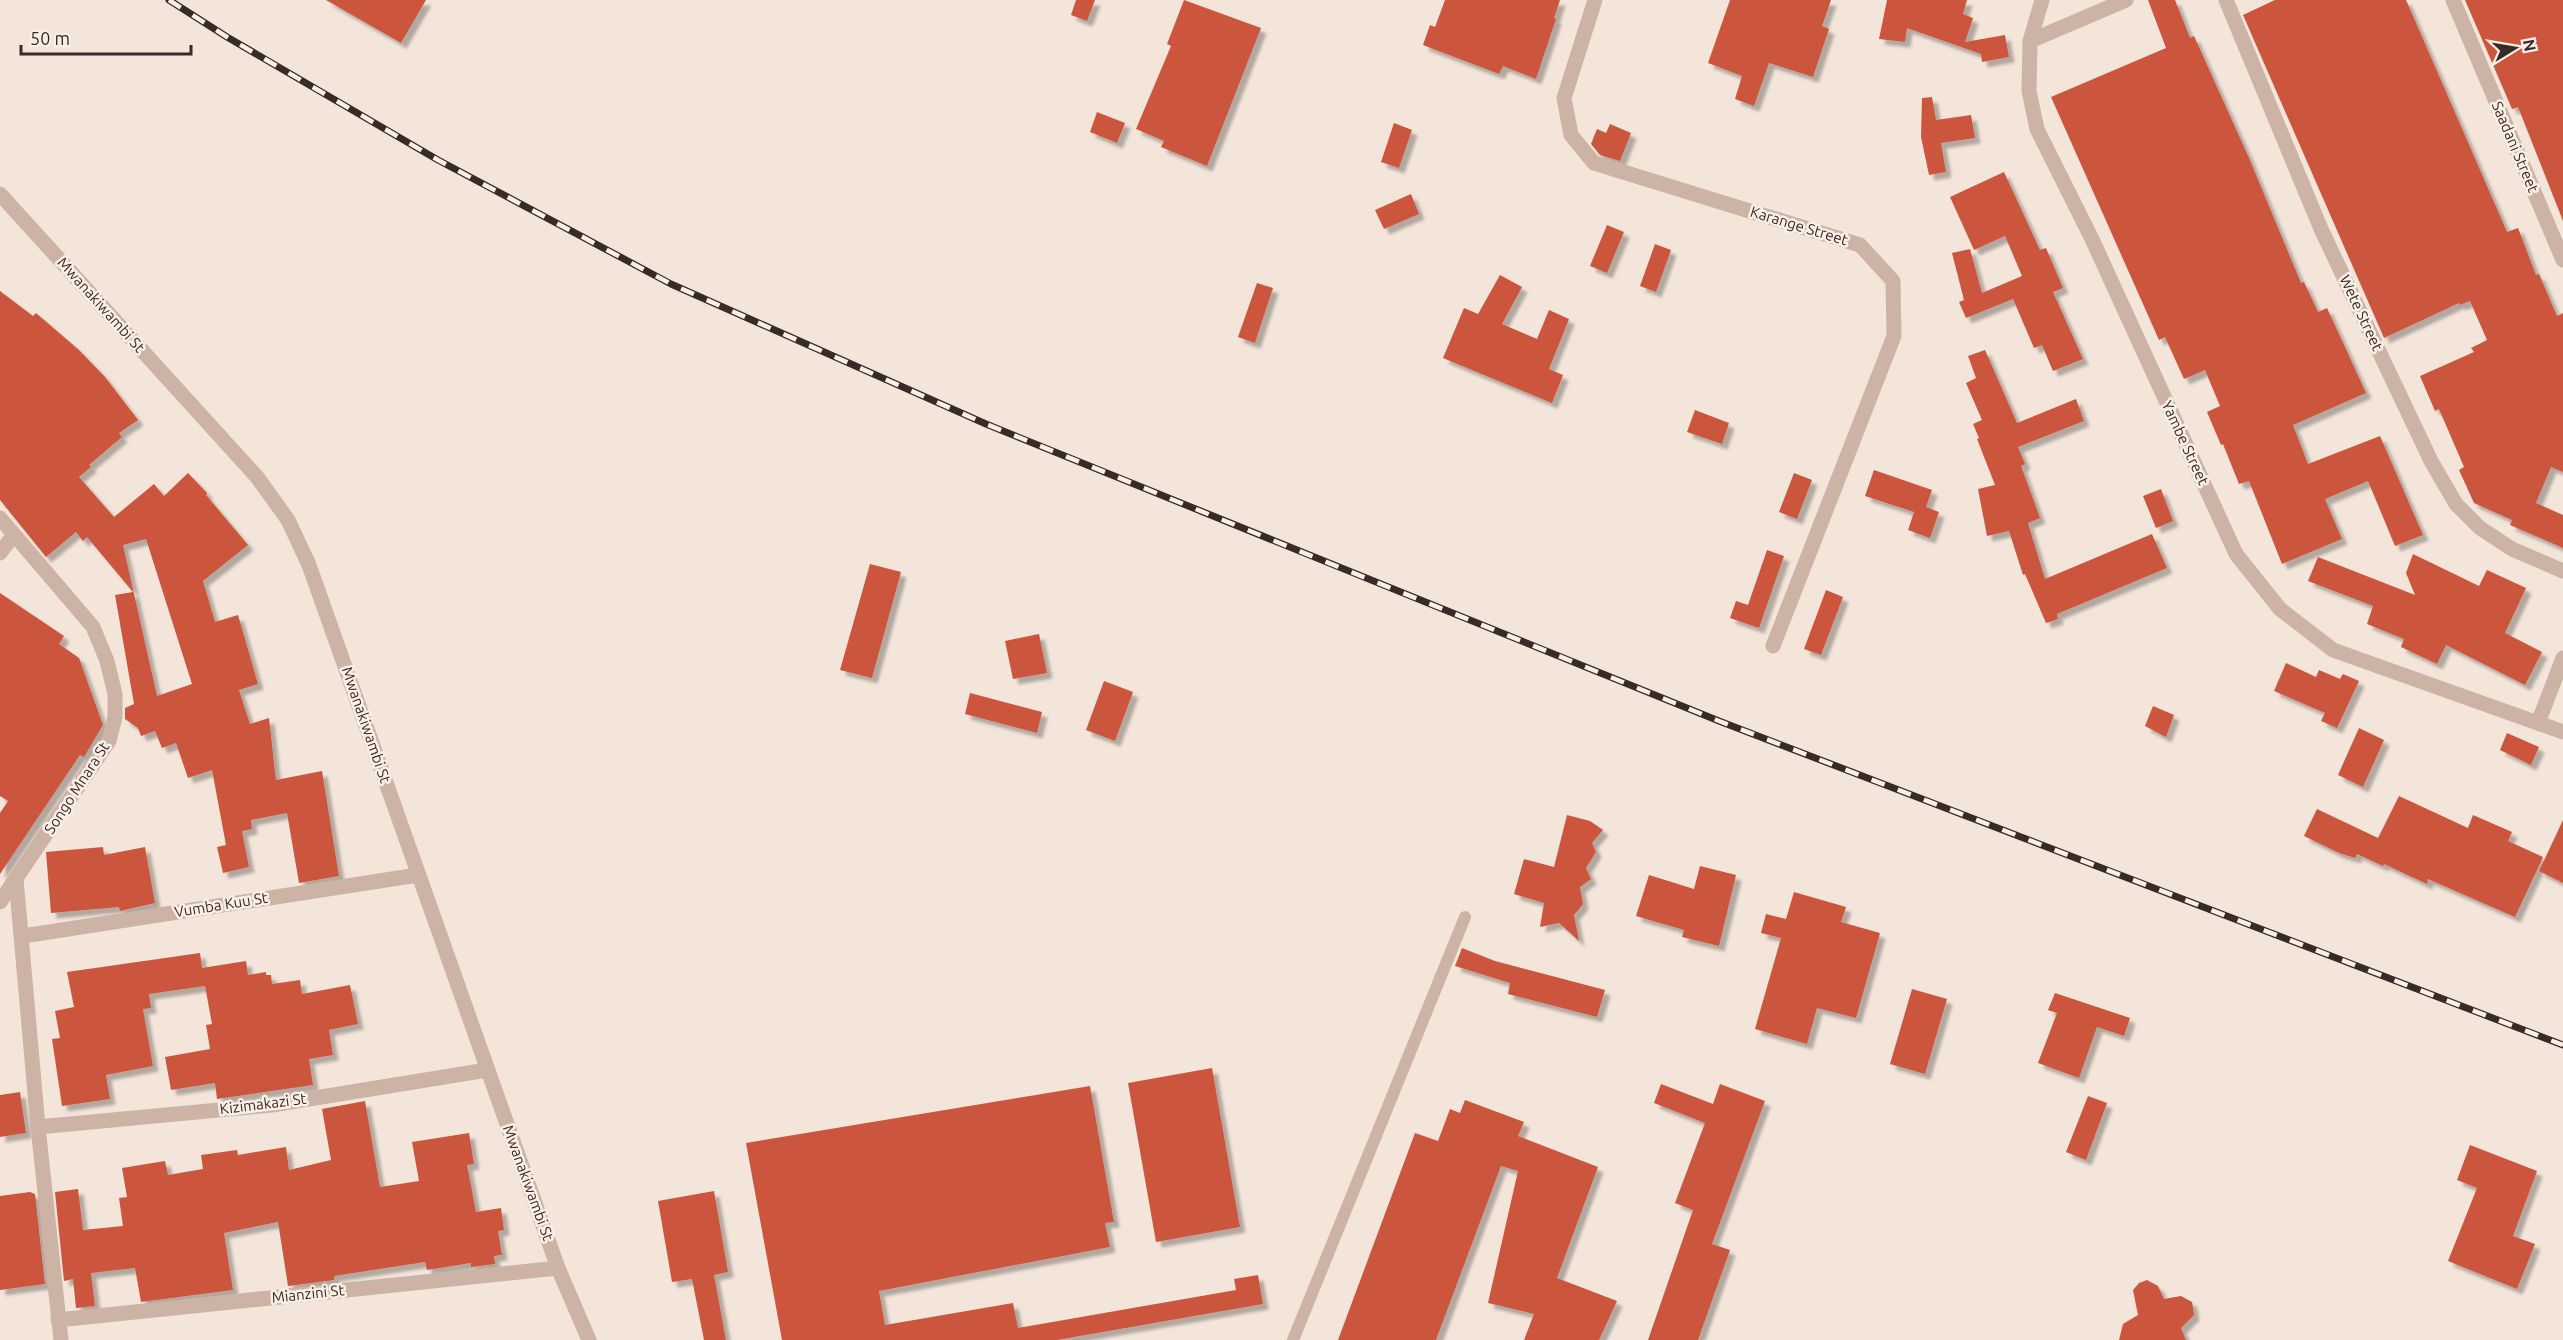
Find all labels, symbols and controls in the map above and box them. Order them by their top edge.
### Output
scale bar [21,18,190,56]
north arrow [2485,18,2545,78]
text: 50 m [30,28,70,48]
text: N [2520,38,2540,53]
street label: Saadani Street [2489,99,2542,195]
street label: Karange Street [1748,203,1850,248]
street label: Mwanakiwambi St [54,254,148,356]
street label: Wete Street [2337,272,2386,353]
street label: Yambe Street [2158,398,2212,488]
street label: Mwanakiwambi St [339,665,394,785]
street label: Songo Mnara St [41,739,113,837]
street label: Vumba Kuu St [173,889,269,920]
street label: Kizimakazi St [219,1090,307,1117]
street label: Mwanakiwambi St [500,1123,557,1243]
street label: Mianzini St [271,1281,345,1306]

